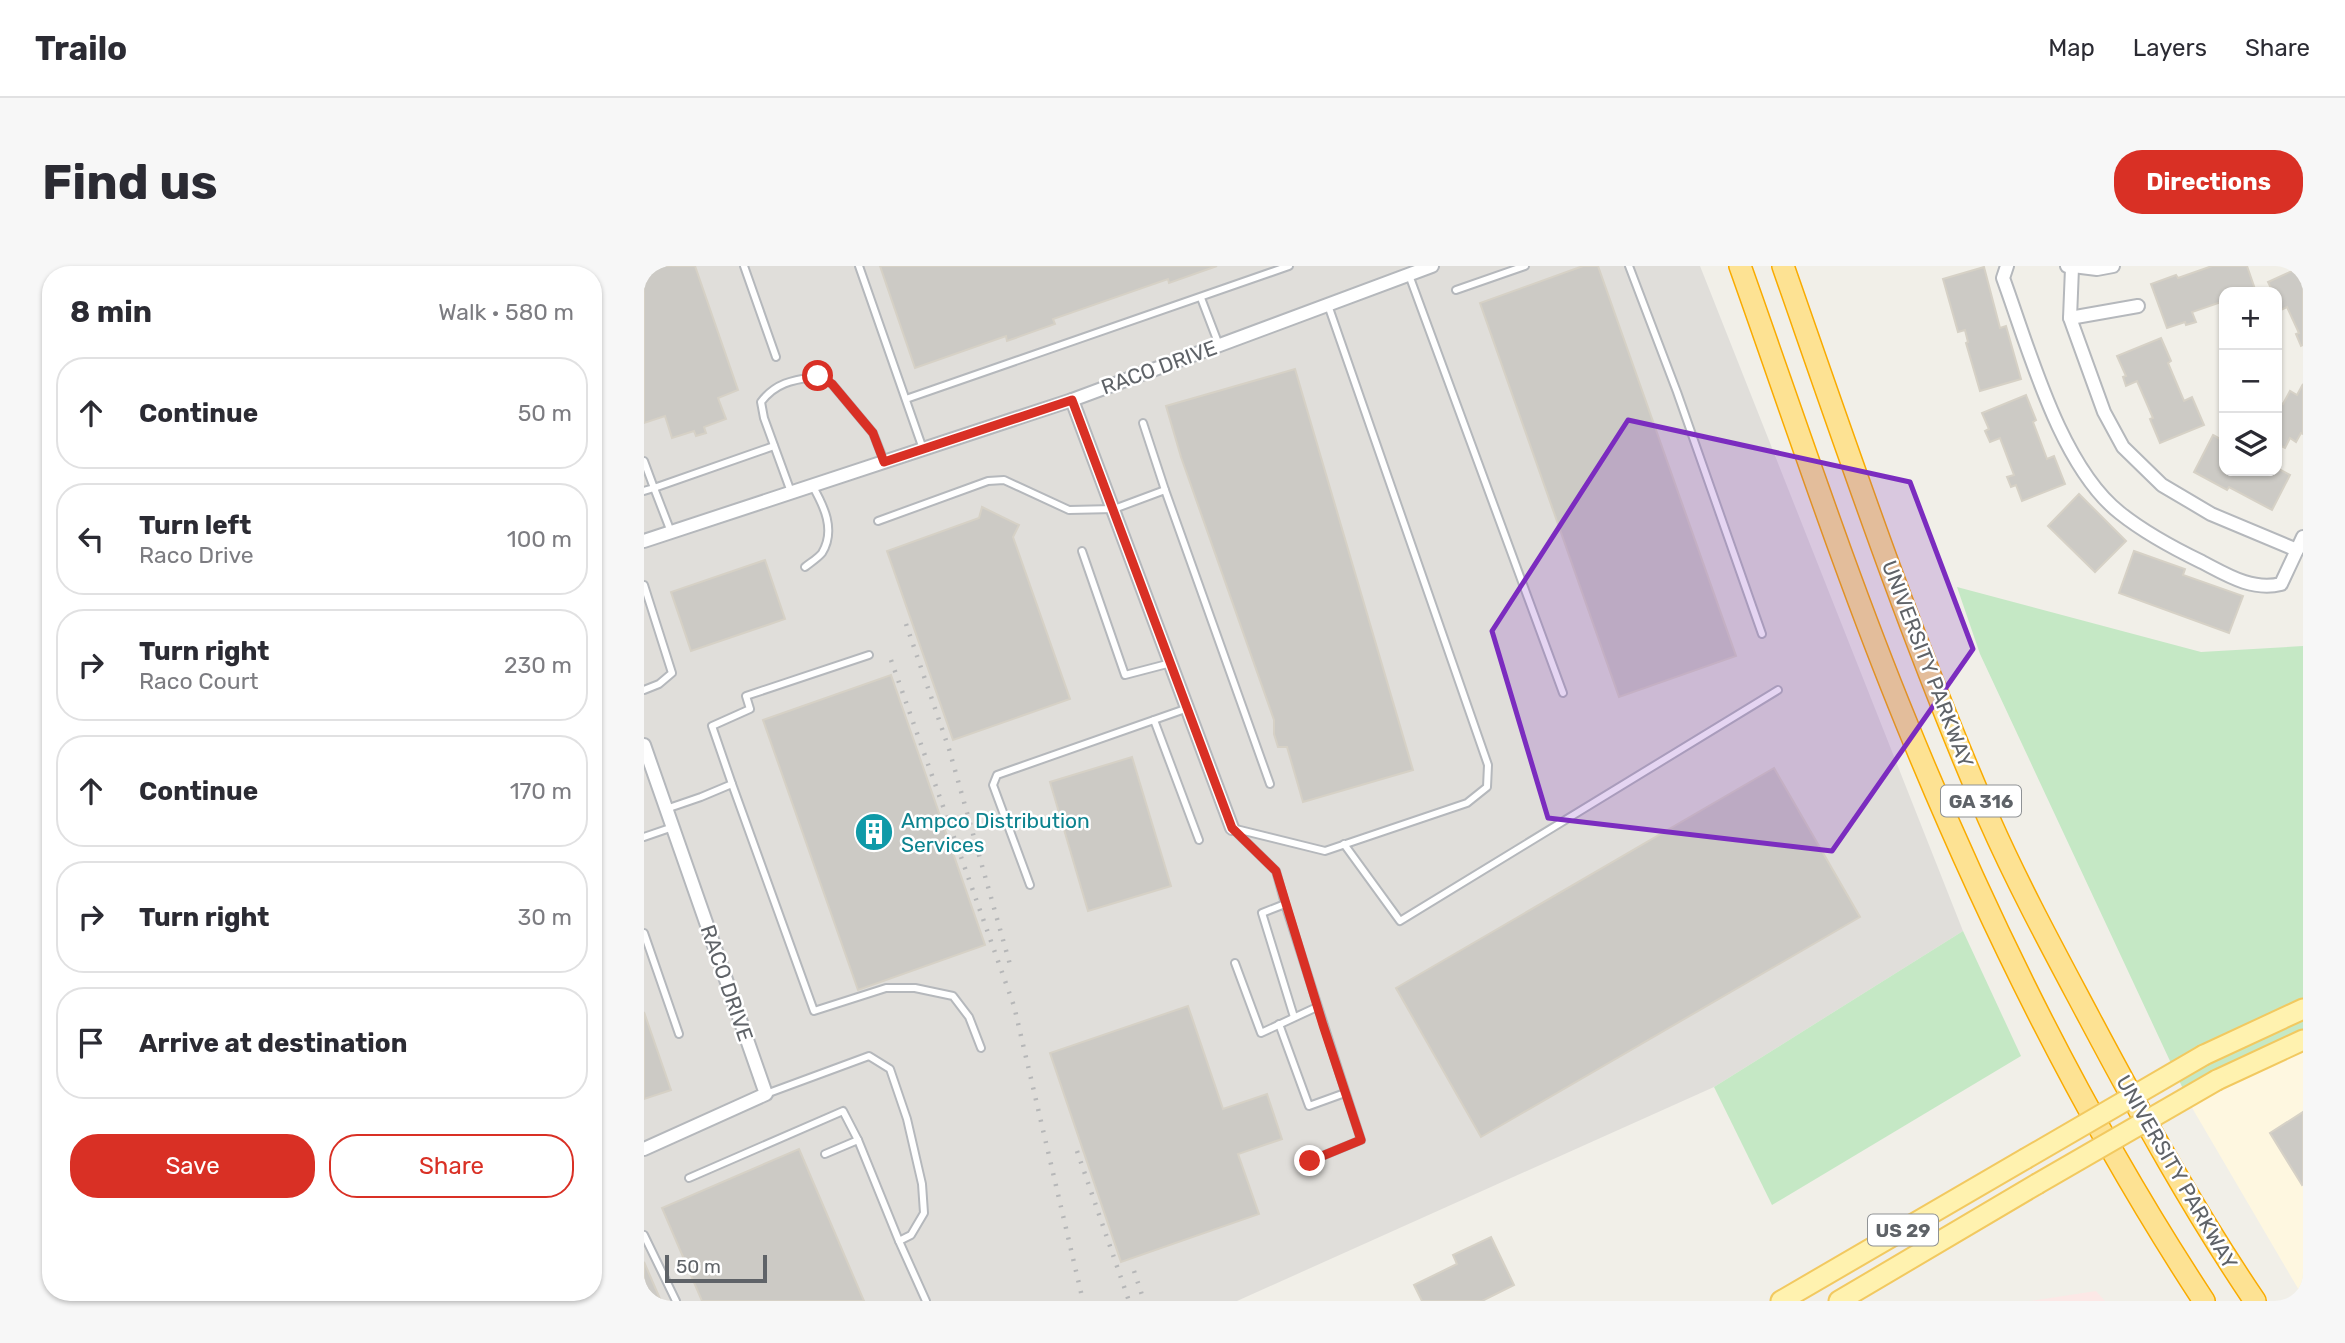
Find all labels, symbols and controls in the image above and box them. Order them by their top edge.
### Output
text: Trailo [35,29,127,68]
text: Map [2048,34,2095,62]
text: Layers [2133,34,2207,62]
text: Share [2245,34,2310,62]
button: Directions [2114,150,2303,214]
text: Find us [42,153,218,211]
map controls [2219,287,2282,476]
button: + [2219,287,2282,350]
text: 8 min [70,294,152,330]
text: Walk · 580 m [438,298,574,326]
street label: RACO DRIVE [1098,335,1220,399]
button: − [2219,350,2282,413]
route start [802,360,833,391]
icon: ahead [72,394,110,432]
text: Continue [139,398,258,429]
text: 50 m [518,399,572,427]
button: layers [2219,413,2282,476]
text: Turn left [139,510,251,541]
icon: left [72,520,110,558]
text: 100 m [507,525,572,553]
text: Raco Drive [139,541,254,569]
street label: UNIVERSITY PARKWAY [1877,557,1979,771]
text: Turn right [139,636,269,667]
icon: right [72,646,110,684]
text: 230 m [504,651,572,679]
text: Raco Court [139,667,258,695]
icon: ahead [72,772,110,810]
text: Continue [139,776,258,807]
text: 170 m [510,777,572,805]
road number: GA 316 [1941,786,2021,816]
place label: Ampco Distribution Services [901,808,1090,857]
building icon: Ampco Distribution Services [853,811,895,853]
icon: right [72,898,110,936]
text: Turn right [139,902,269,933]
text: 30 m [517,903,572,931]
street label: RACO DRIVE [695,922,759,1044]
icon: arrive [72,1024,110,1062]
text: Arrive at destination [139,1028,407,1059]
street label: UNIVERSITY PARKWAY [2111,1071,2243,1273]
button: Save [70,1134,315,1198]
button: Share [329,1134,574,1198]
route end [1294,1145,1325,1176]
road number: US 29 [1868,1214,1938,1246]
scale bar [665,1252,766,1284]
text: 50 m [676,1255,721,1278]

